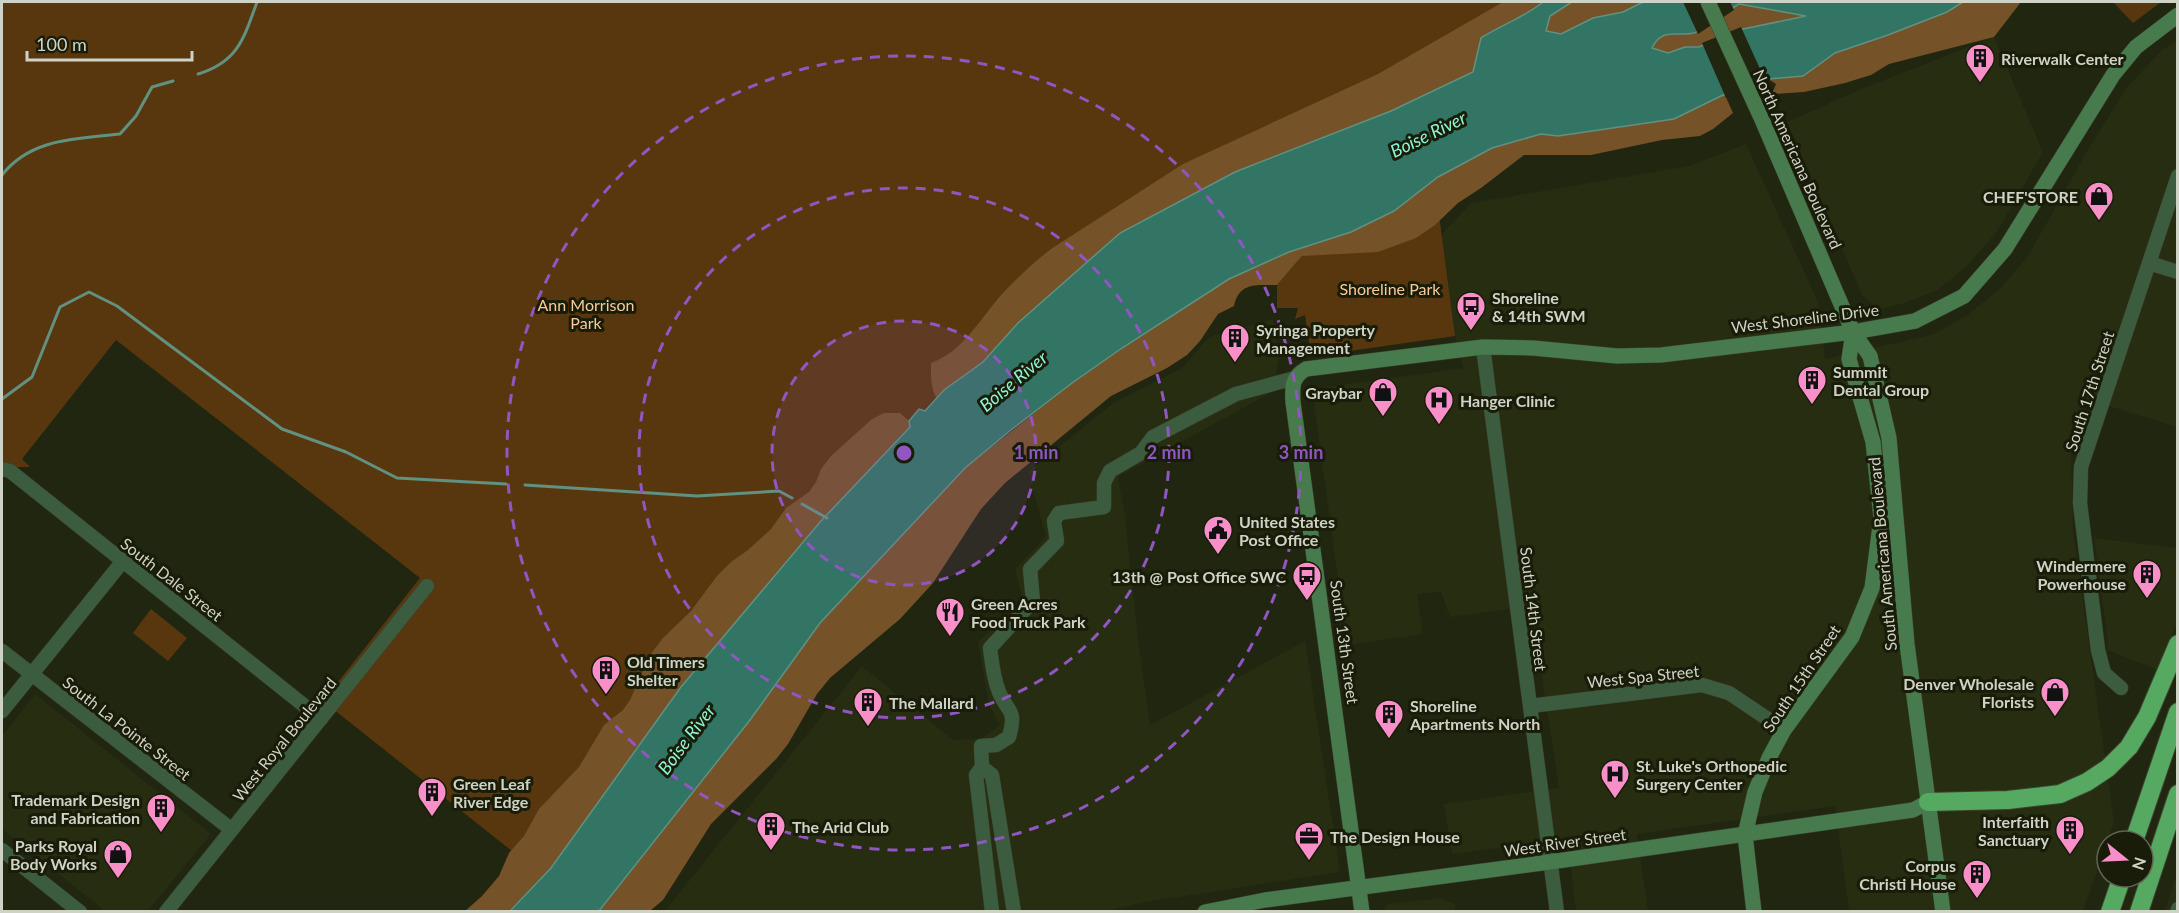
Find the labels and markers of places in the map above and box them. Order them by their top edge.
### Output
building icon: Riverwalk Center [1964,42,1996,84]
place label: Riverwalk Center [2001,49,2124,68]
shop icon: CHEF'STORE [2083,180,2115,222]
place label: CHEF'STORE [1983,187,2078,206]
place label: Shoreline & 14th SWM [1492,288,1586,325]
bus stop icon: Shoreline & 14th SWM [1455,290,1487,332]
place label: Syringa Property Management [1256,320,1376,357]
building icon: Syringa Property Management [1219,322,1251,364]
place label: Summit Dental Group [1833,362,1929,399]
building icon: Summit Dental Group [1796,364,1828,406]
shop icon: Graybar [1367,376,1399,418]
place label: Graybar [1305,383,1362,402]
hospital icon: Hanger Clinic [1423,384,1455,426]
place label: Hanger Clinic [1460,391,1555,410]
centre of rings [894,443,914,463]
place label: United States Post Office [1239,512,1335,549]
public building icon: United States Post Office [1202,514,1234,556]
place label: Windermere Powerhouse [2036,556,2126,593]
building icon: Windermere Powerhouse [2131,558,2163,600]
bus stop icon: 13th @ Post Office SWC [1291,560,1323,602]
place label: 13th @ Post Office SWC [1112,567,1286,586]
place label: Green Acres Food Truck Park [971,594,1086,631]
restaurant icon: Green Acres Food Truck Park [934,596,966,638]
place label: Old Timers Shelter [627,652,705,689]
building icon: Old Timers Shelter [590,654,622,696]
place label: Denver Wholesale Florists [1903,674,2034,711]
shop icon: Denver Wholesale Florists [2039,676,2071,718]
building icon: The Mallard [852,686,884,728]
place label: The Mallard [889,693,974,712]
place label: Shoreline Apartments North [1409,696,1540,733]
building icon: Shoreline Apartments North [1373,698,1405,740]
place label: St. Luke's Orthopedic Surgery Center [1636,756,1787,793]
hospital icon: St. Luke's Orthopedic Surgery Center [1599,758,1631,800]
place label: Green Leaf River Edge [453,774,531,811]
building icon: Green Leaf River Edge [416,776,448,818]
place label: Trademark Design and Fabrication [11,790,140,827]
building icon: Trademark Design and Fabrication [145,792,177,834]
building icon: The Arid Club [755,810,787,852]
place label: Interfaith Sanctuary [1978,812,2050,849]
building icon: Interfaith Sanctuary [2054,814,2086,856]
place label: The Arid Club [792,817,889,836]
office icon: The Design House [1293,820,1325,862]
place label: The Design House [1330,827,1460,846]
place label: Parks Royal Body Works [10,836,97,873]
shop icon: Parks Royal Body Works [102,838,134,880]
place label: Corpus Christi House [1859,856,1956,893]
building icon: Corpus Christi House [1961,858,1993,900]

